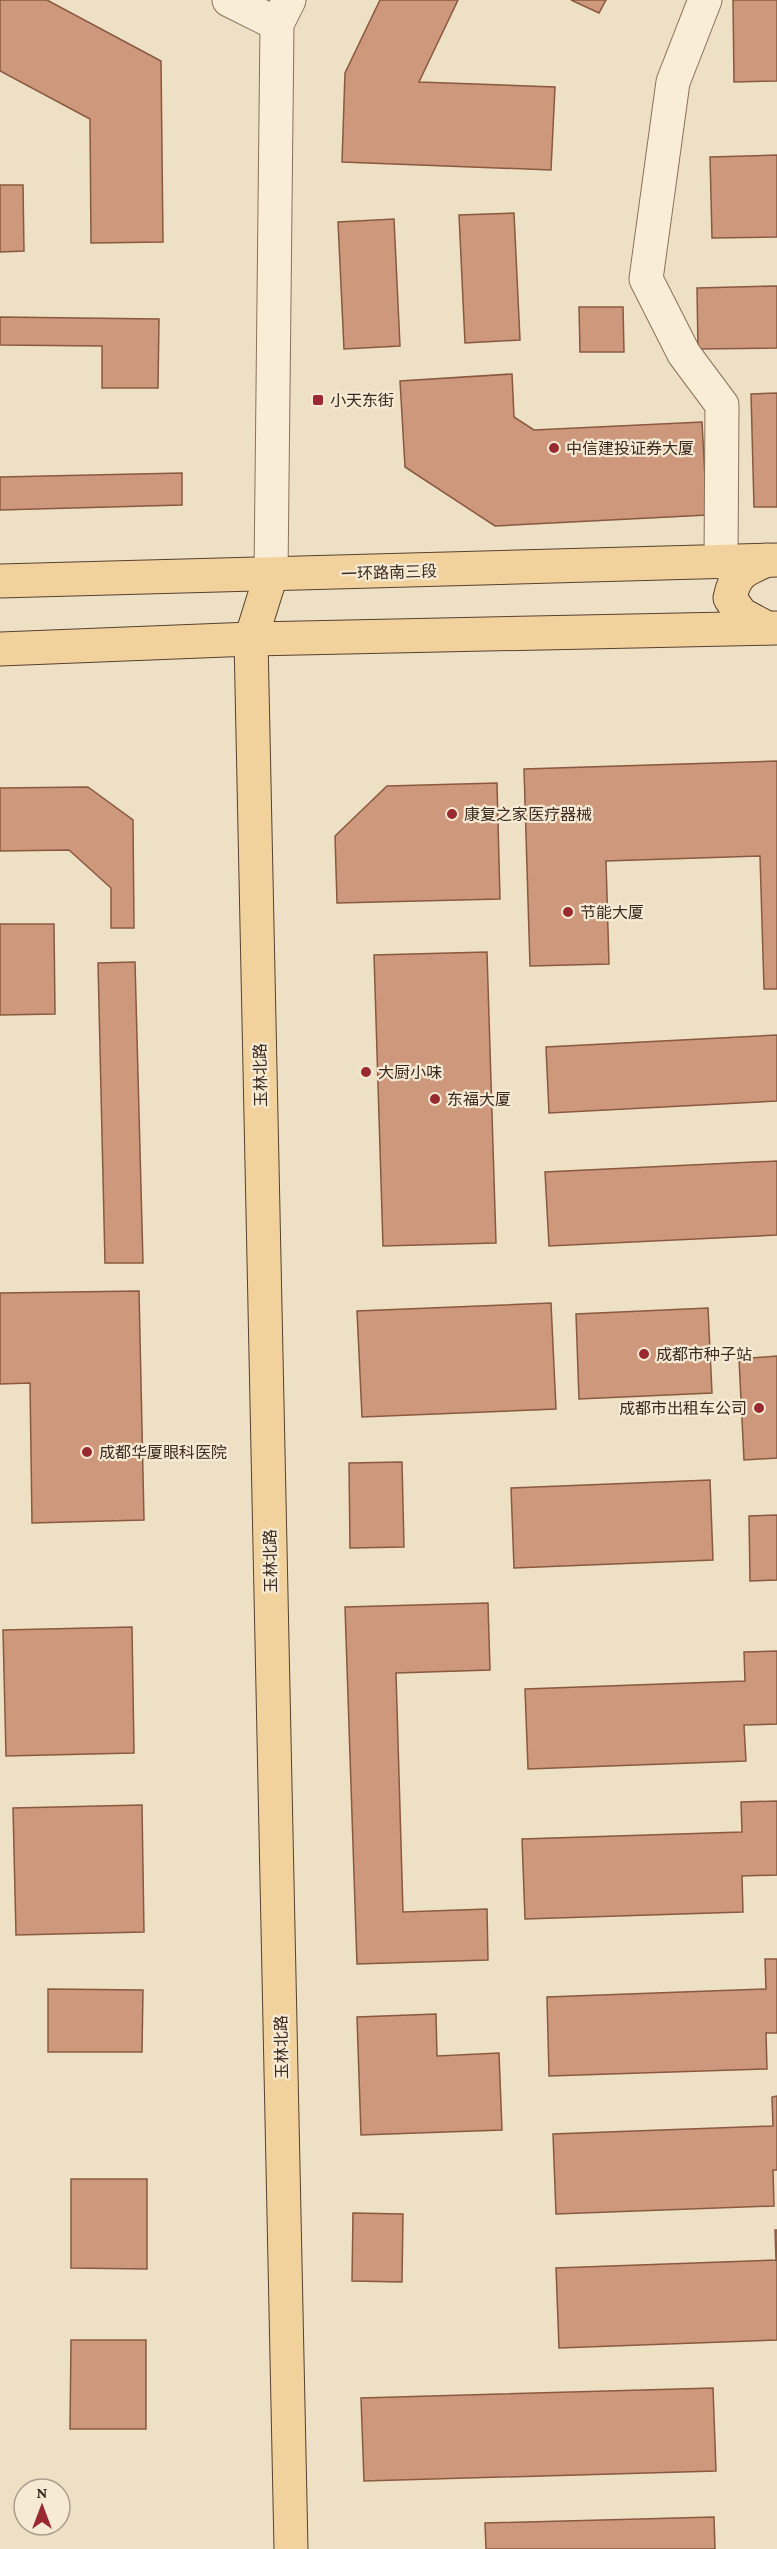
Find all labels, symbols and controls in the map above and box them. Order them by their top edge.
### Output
place label: 小天东街 [330,392,394,409]
marker: 小天东街 [311,393,325,407]
place label: 中信建投证券大厦 [566,440,694,457]
marker: 中信建投证券大厦 [547,441,561,455]
street label: 一环路南三段 [341,562,437,583]
place label: 康复之家医疗器械 [464,806,592,823]
marker: 康复之家医疗器械 [445,807,459,821]
place label: 节能大厦 [580,904,644,921]
marker: 节能大厦 [561,905,575,919]
street label: 玉林北路 [251,1043,270,1107]
place label: 大厨小味 [378,1064,442,1081]
marker: 大厨小味 [359,1065,373,1079]
place label: 东福大厦 [447,1091,511,1108]
marker: 东福大厦 [428,1092,442,1106]
place label: 成都市种子站 [656,1346,752,1363]
marker: 成都市种子站 [637,1347,651,1361]
place label: 成都市出租车公司 [619,1400,747,1417]
marker: 成都市出租车公司 [752,1401,766,1415]
place label: 成都华厦眼科医院 [99,1444,227,1461]
marker: 成都华厦眼科医院 [80,1445,94,1459]
street label: 玉林北路 [261,1529,280,1593]
street label: 玉林北路 [272,2015,291,2079]
north arrow [12,2477,72,2537]
text: N [37,2484,48,2501]

